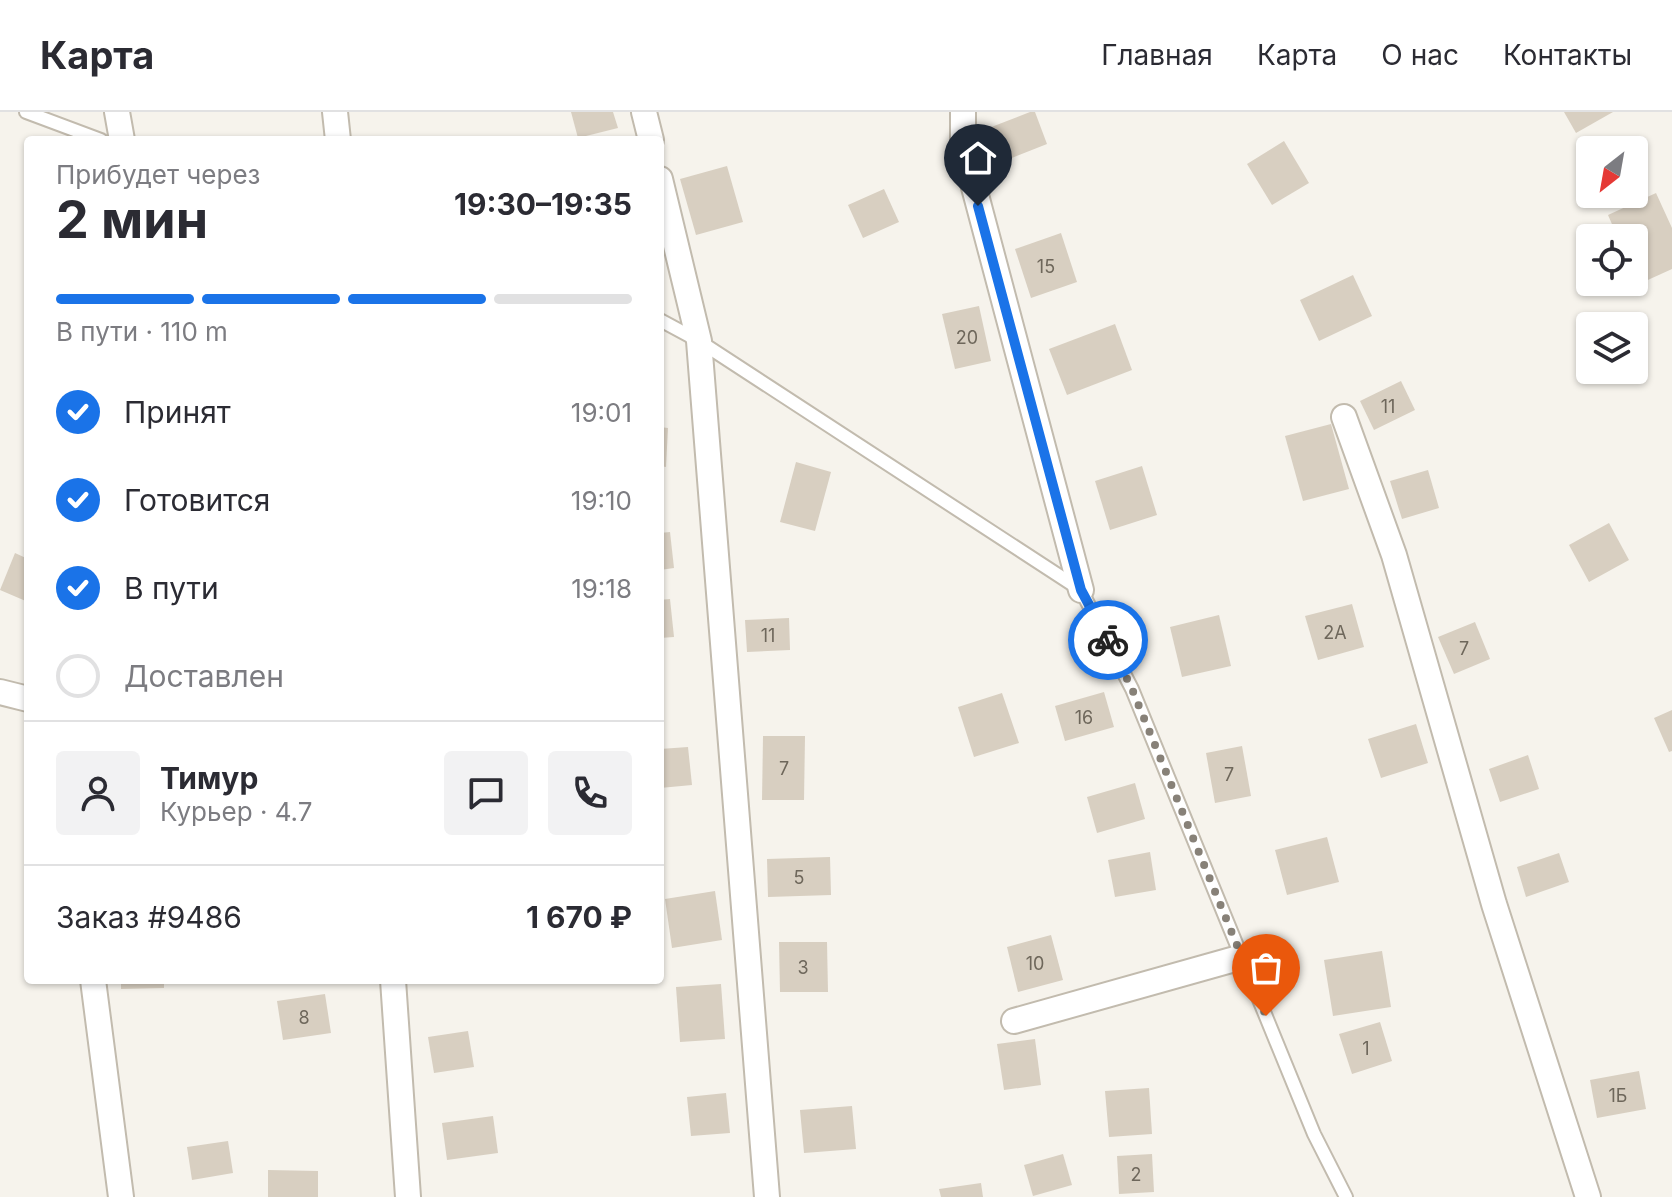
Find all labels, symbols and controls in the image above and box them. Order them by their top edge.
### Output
text: Карта [40,32,154,78]
text: Главная [1101,38,1213,72]
text: Карта [1257,38,1337,72]
text: О нас [1381,38,1459,72]
text: Контакты [1503,38,1632,72]
pin [944,124,1012,206]
icon: home [956,136,1000,180]
north arrow [1576,136,1648,208]
map controls [1576,136,1648,384]
text: Прибудет через [56,159,260,190]
text: 19:30–19:35 [454,186,632,222]
text: 2 мин [56,188,208,251]
button: locate [1576,224,1648,296]
house number: 15 [1037,256,1055,277]
button: layers [1576,312,1648,384]
text: В пути · 110 m [56,316,228,347]
house number: 20 [956,327,978,348]
icon: check [56,390,100,434]
text: Принят [124,394,231,430]
house number: 11 [1381,396,1395,417]
text: 19:01 [571,397,632,428]
icon: check [56,478,100,522]
text: Готовится [124,482,270,518]
text: 19:10 [571,485,632,516]
icon: check [56,566,100,610]
text: В пути [124,570,219,606]
text: 19:18 [571,573,632,604]
courier [1068,600,1148,680]
icon: bike [1086,618,1130,662]
house number: 2А [1323,622,1347,643]
house number: 11 [761,625,775,646]
house number: 7 [1459,638,1469,659]
text: Доставлен [124,658,284,694]
house number: 16 [1075,707,1093,728]
button: person [56,751,140,835]
button: chat [444,751,528,835]
button: phone [548,751,632,835]
house number: 7 [779,758,789,779]
text: Тимур [160,760,258,796]
house number: 7 [1224,764,1234,785]
text: Курьер · 4.7 [160,796,312,827]
house number: 5 [794,867,804,888]
text: Заказ #9486 [56,899,242,935]
text: 1 670 ₽ [526,899,632,935]
pin [1232,934,1300,1016]
icon: bag [1244,946,1288,990]
house number: 10 [1026,953,1044,974]
house number: 3 [797,957,809,978]
house number: 8 [298,1007,310,1028]
house number: 1 [1362,1038,1370,1059]
house number: 1Б [1609,1085,1627,1106]
house number: 2 [1131,1164,1141,1185]

